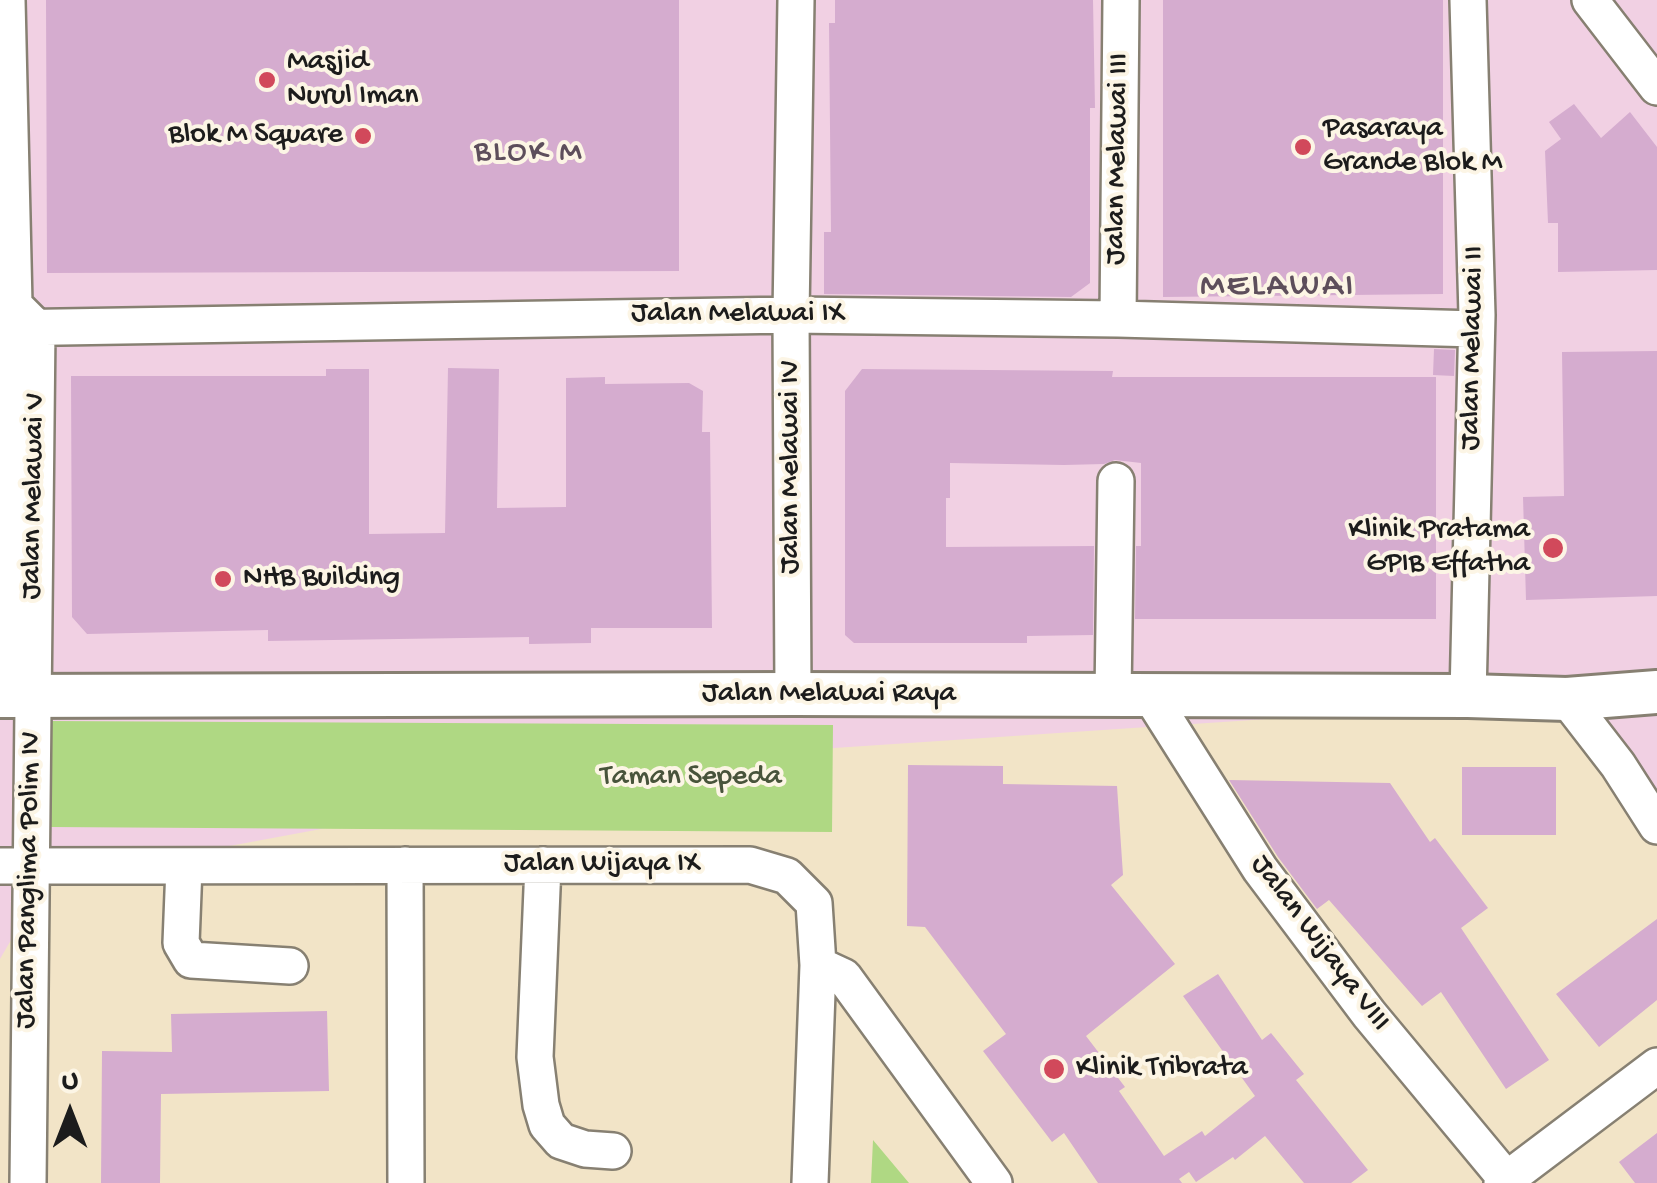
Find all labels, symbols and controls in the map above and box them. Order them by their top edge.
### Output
place label: Masjid Nurul Iman [287,45,418,116]
street label: Jalan Melawai III [1099,53,1139,265]
marker: Masjid Nurul Iman [256,69,278,91]
place label: Pasaraya Grande Blok M [1323,112,1502,182]
place label: Blok M Square [168,118,343,154]
marker: Blok M Square [352,125,374,147]
district label: BLOK M [474,135,584,173]
marker: Pasaraya Grande Blok M [1292,136,1314,158]
street label: Jalan Melawai II [1454,245,1494,451]
district label: MELAWAI [1200,267,1356,309]
street label: Jalan Melawai IX [631,297,845,333]
street label: Jalan Melawai IV [774,360,810,574]
street label: Jalan Melawai V [15,392,55,600]
place label: Klinik Pratama GPIB Effatha [1348,513,1530,584]
marker: Klinik Pratama GPIB Effatha [1540,535,1566,561]
place label: NHB Building [243,561,400,597]
marker: NHB Building [212,568,234,590]
street label: Jalan Melawai Raya [702,677,956,713]
street label: Jalan Panglima Polim IV [9,731,51,1029]
park label: Taman Sepeda [600,760,782,796]
street label: Jalan Wijaya IX [504,847,700,883]
street label: Jalan Wijaya VIII [1241,849,1397,1039]
place label: Klinik Tribrata [1076,1051,1248,1087]
marker: Klinik Tribrata [1041,1056,1067,1082]
north arrow [20,1063,120,1163]
text: U [62,1066,78,1099]

